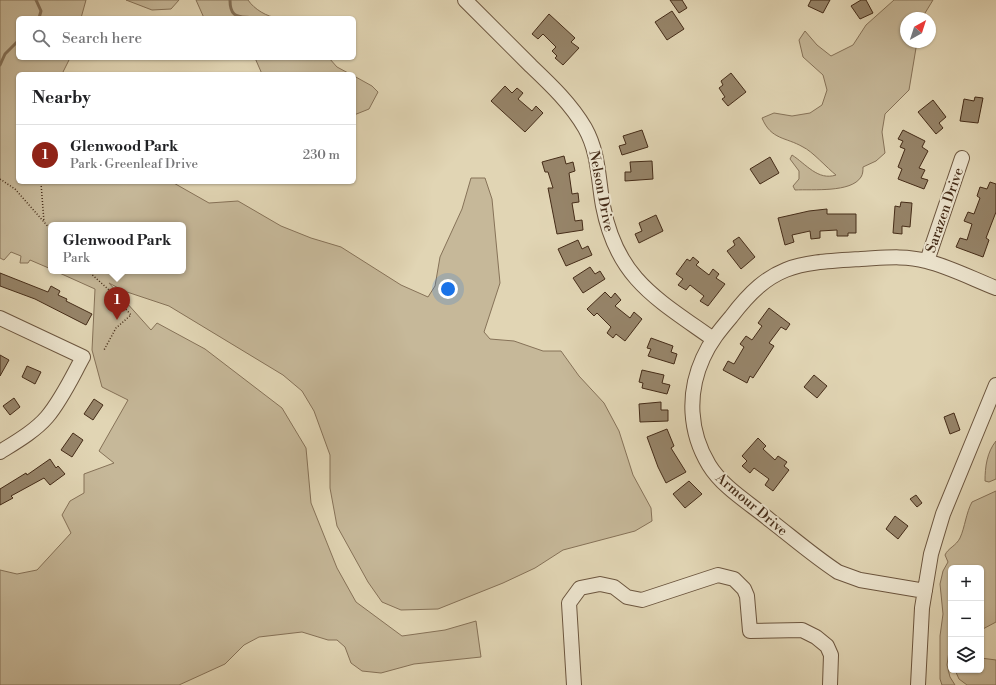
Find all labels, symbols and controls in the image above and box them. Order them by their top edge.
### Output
north arrow [900,12,936,48]
search box [16,16,356,60]
icon: search [30,27,52,49]
text: Search here [62,29,142,48]
text: Nearby [32,87,91,109]
text: Glenwood Park [70,137,178,156]
text: 1 [42,147,48,163]
text: 230 m [303,147,340,163]
street label: Nelson Drive [584,149,618,233]
text: Park · Greenleaf Drive [70,156,198,172]
street label: Sarazen Drive [922,165,968,255]
popup [48,222,186,274]
text: Glenwood Park [63,231,171,250]
text: Park [63,250,90,266]
your location [438,279,458,299]
pin: 1 [104,287,130,320]
street label: Armour Drive [711,469,791,540]
map controls [948,565,984,673]
button: + [948,565,984,601]
button: − [948,601,984,637]
button: layers [948,637,984,673]

